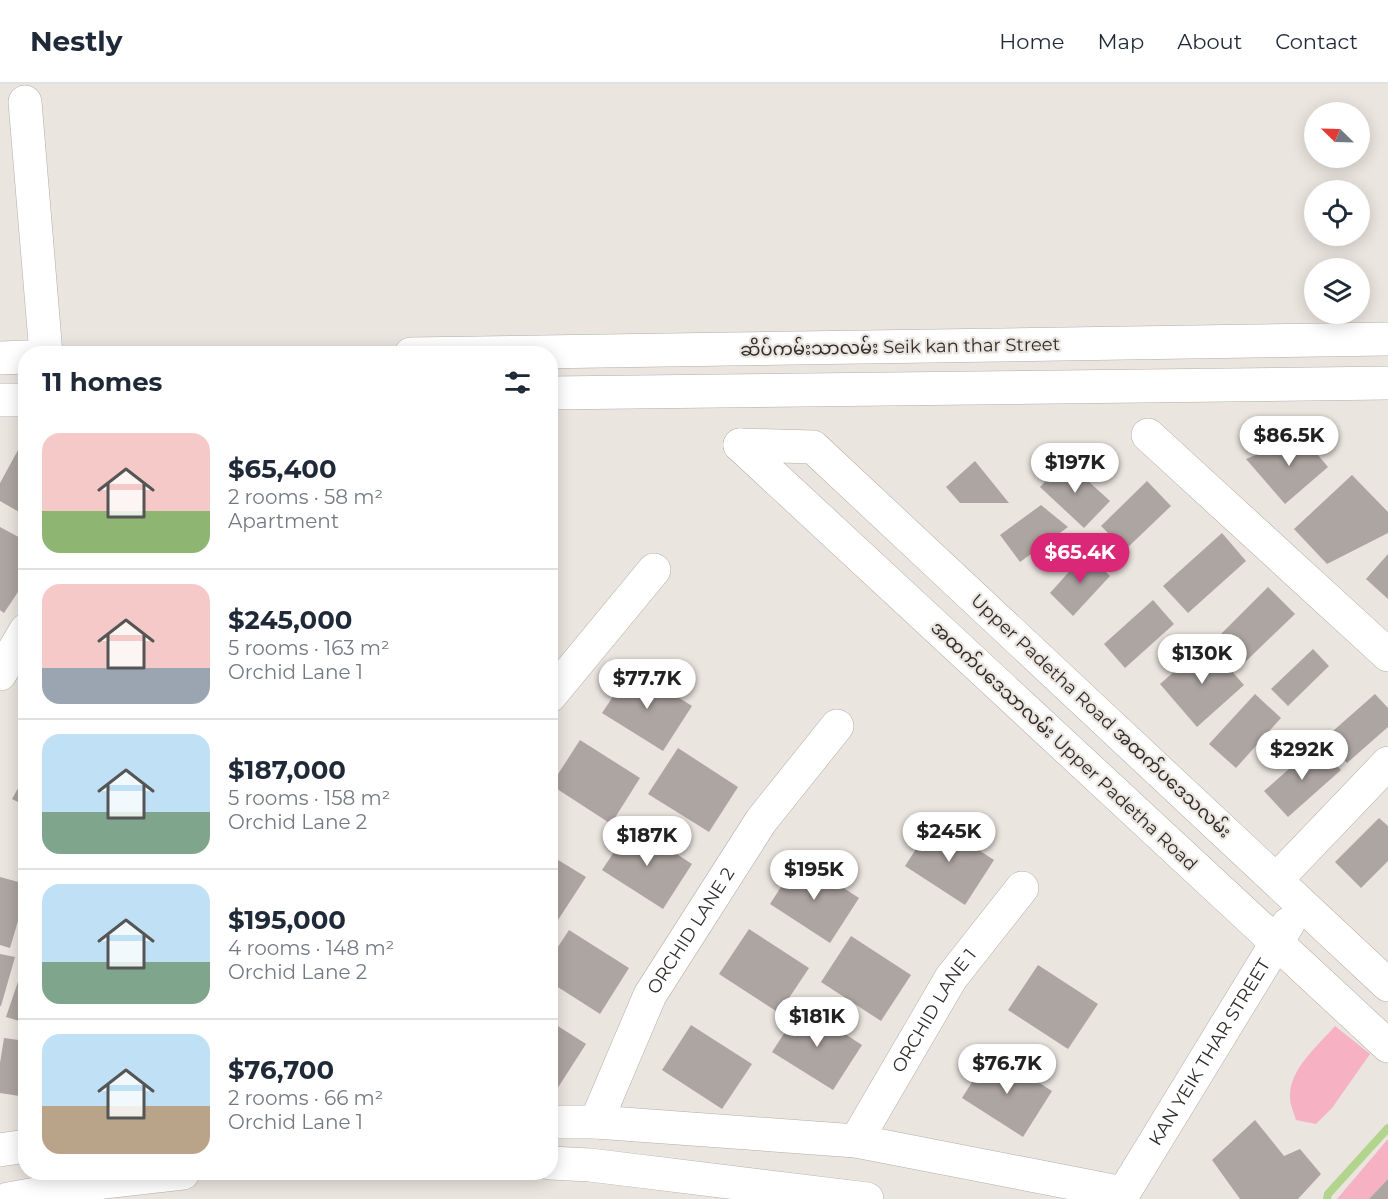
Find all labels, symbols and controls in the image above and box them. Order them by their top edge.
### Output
text: Nestly [30,24,123,58]
text: Home [999,29,1064,54]
text: Map [1097,29,1144,54]
text: About [1177,29,1242,54]
text: Contact [1275,29,1358,54]
north arrow [1304,102,1370,168]
map controls [1304,102,1370,324]
button: locate [1304,180,1370,246]
button: layers [1304,258,1370,324]
street label: ဆိပ်ကမ်းသာလမ်း Seik kan thar Street [740,330,1060,361]
text: 11 homes [42,366,162,398]
icon: filters [501,366,534,399]
pin: $86.5K [1240,416,1338,467]
text: $86.5K [1254,423,1324,447]
pin: $197K [1033,443,1117,494]
text: $197K [1045,450,1105,474]
text: $65,400 [228,453,337,485]
icon: home [90,457,162,529]
text: 2 rooms · 58 m² [228,485,383,509]
text: Apartment [228,509,339,533]
pin: $65.4K [1031,533,1129,584]
text: $65.4K [1044,540,1116,564]
street label: Upper Padetha Road အထက်ပဒေသလမ်း [966,588,1237,843]
text: $245,000 [228,604,352,636]
icon: home [90,608,162,680]
street label: အထက်ပဒေသာလမ်း Upper Padetha Road [926,615,1203,875]
pin: $130K [1160,634,1244,685]
text: 5 rooms · 163 m² [228,636,390,660]
text: $130K [1172,641,1232,665]
pin: $77.7K [598,659,696,710]
text: Orchid Lane 1 [228,660,363,684]
text: $77.7K [613,666,681,690]
pin: $292K [1260,730,1344,781]
text: $292K [1270,737,1334,761]
text: $187,000 [228,754,346,786]
icon: home [90,758,162,830]
text: 5 rooms · 158 m² [228,786,390,810]
text: Orchid Lane 2 [228,810,367,834]
pin: $245K [907,812,991,863]
pin: $187K [605,816,689,867]
text: $245K [917,819,981,843]
text: $187K [617,823,677,847]
pin: $195K [772,850,856,901]
text: $195K [784,857,844,881]
street label: ORCHID LANE 2 [642,864,739,998]
text: $195,000 [228,904,346,936]
icon: home [90,908,162,980]
text: 4 rooms · 148 m² [228,936,394,960]
street label: ORCHID LANE 1 [887,944,981,1077]
street label: KAN YEIK THAR STREET [1144,954,1275,1150]
text: Orchid Lane 2 [228,960,367,984]
pin: $181K [775,997,859,1048]
text: $181K [789,1004,845,1028]
pin: $76.7K [958,1044,1056,1095]
text: $76.7K [972,1051,1042,1075]
text: $76,700 [228,1054,334,1086]
icon: home [90,1058,162,1130]
text: 2 rooms · 66 m² [228,1086,383,1110]
text: Orchid Lane 1 [228,1110,363,1134]

